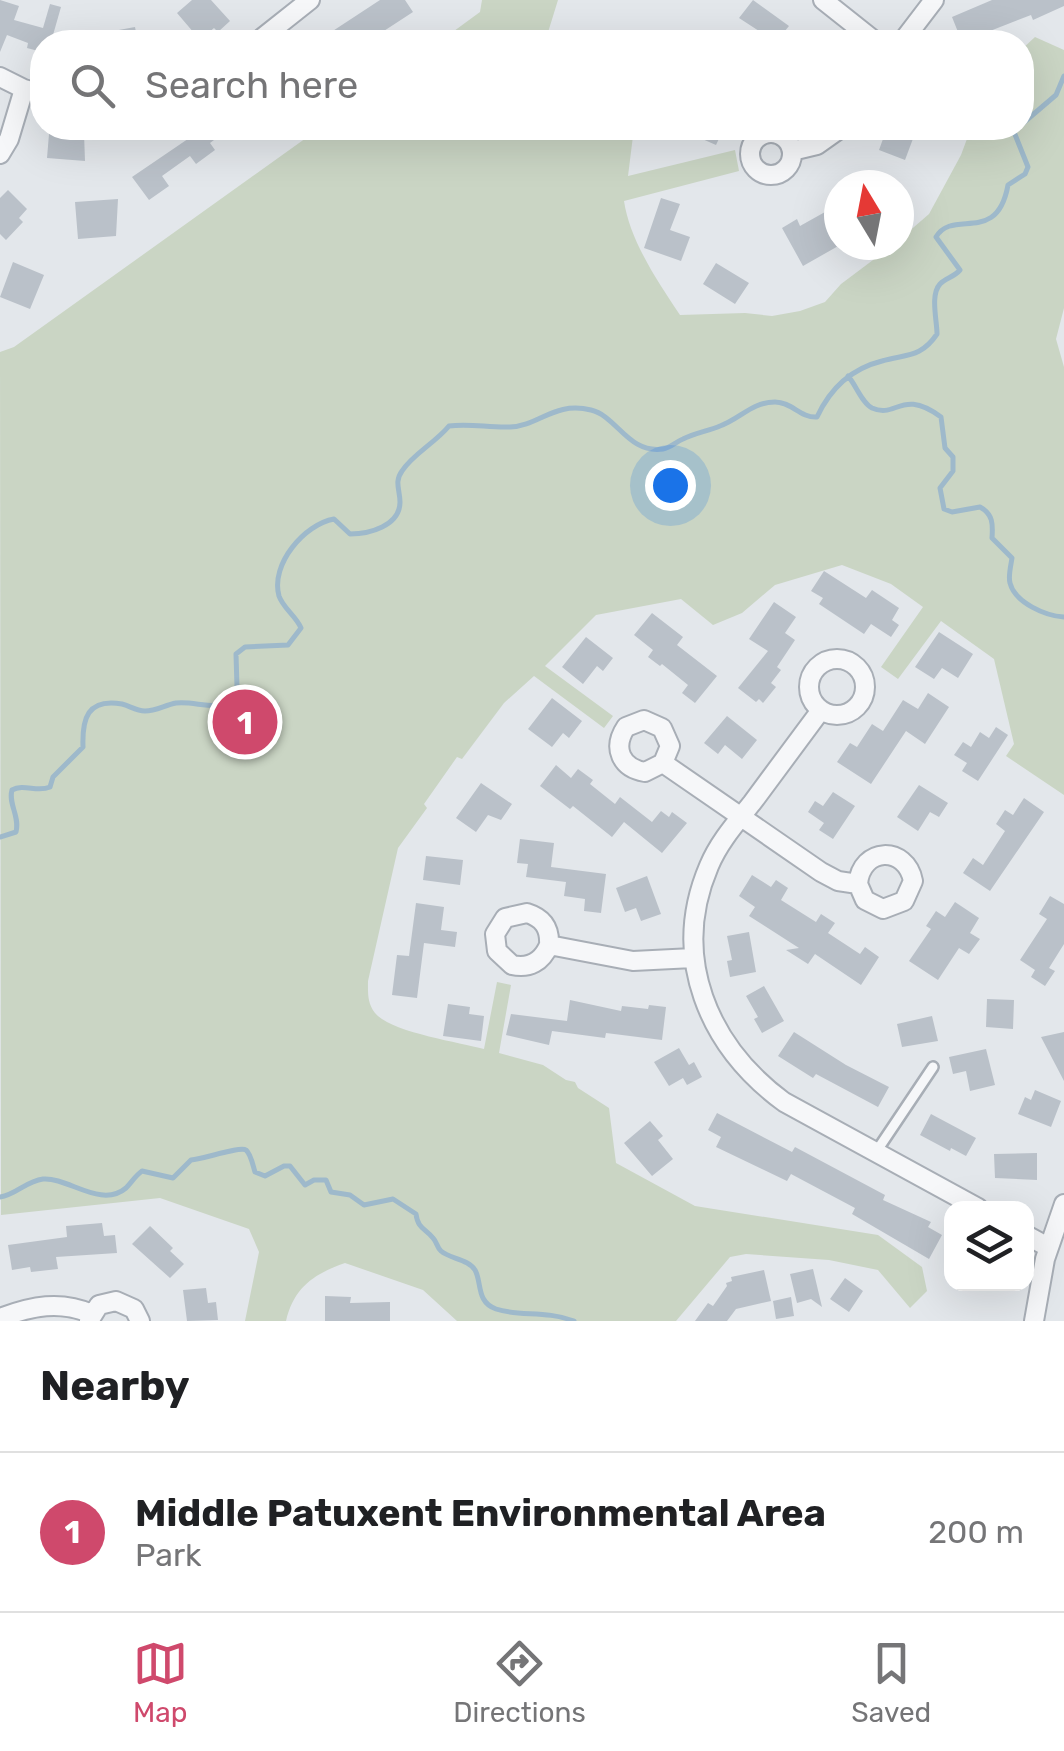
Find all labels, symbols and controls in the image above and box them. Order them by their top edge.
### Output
search box [30,30,1034,140]
icon: search [65,58,120,113]
text: Search here [145,62,358,108]
north arrow [824,170,914,260]
your location [645,460,696,511]
pin: 1 [212,684,278,760]
map controls [944,1201,1034,1291]
button: layers [944,1201,1034,1291]
text: Nearby [40,1361,190,1411]
text: Middle Patuxent Environmental Area [135,1490,826,1536]
text: 1 [65,1513,80,1551]
text: 200 m [928,1513,1024,1551]
text: Park [135,1536,202,1574]
tab: Map [133,1636,188,1729]
tab: Directions [453,1636,586,1729]
tab: Saved [851,1636,931,1729]

